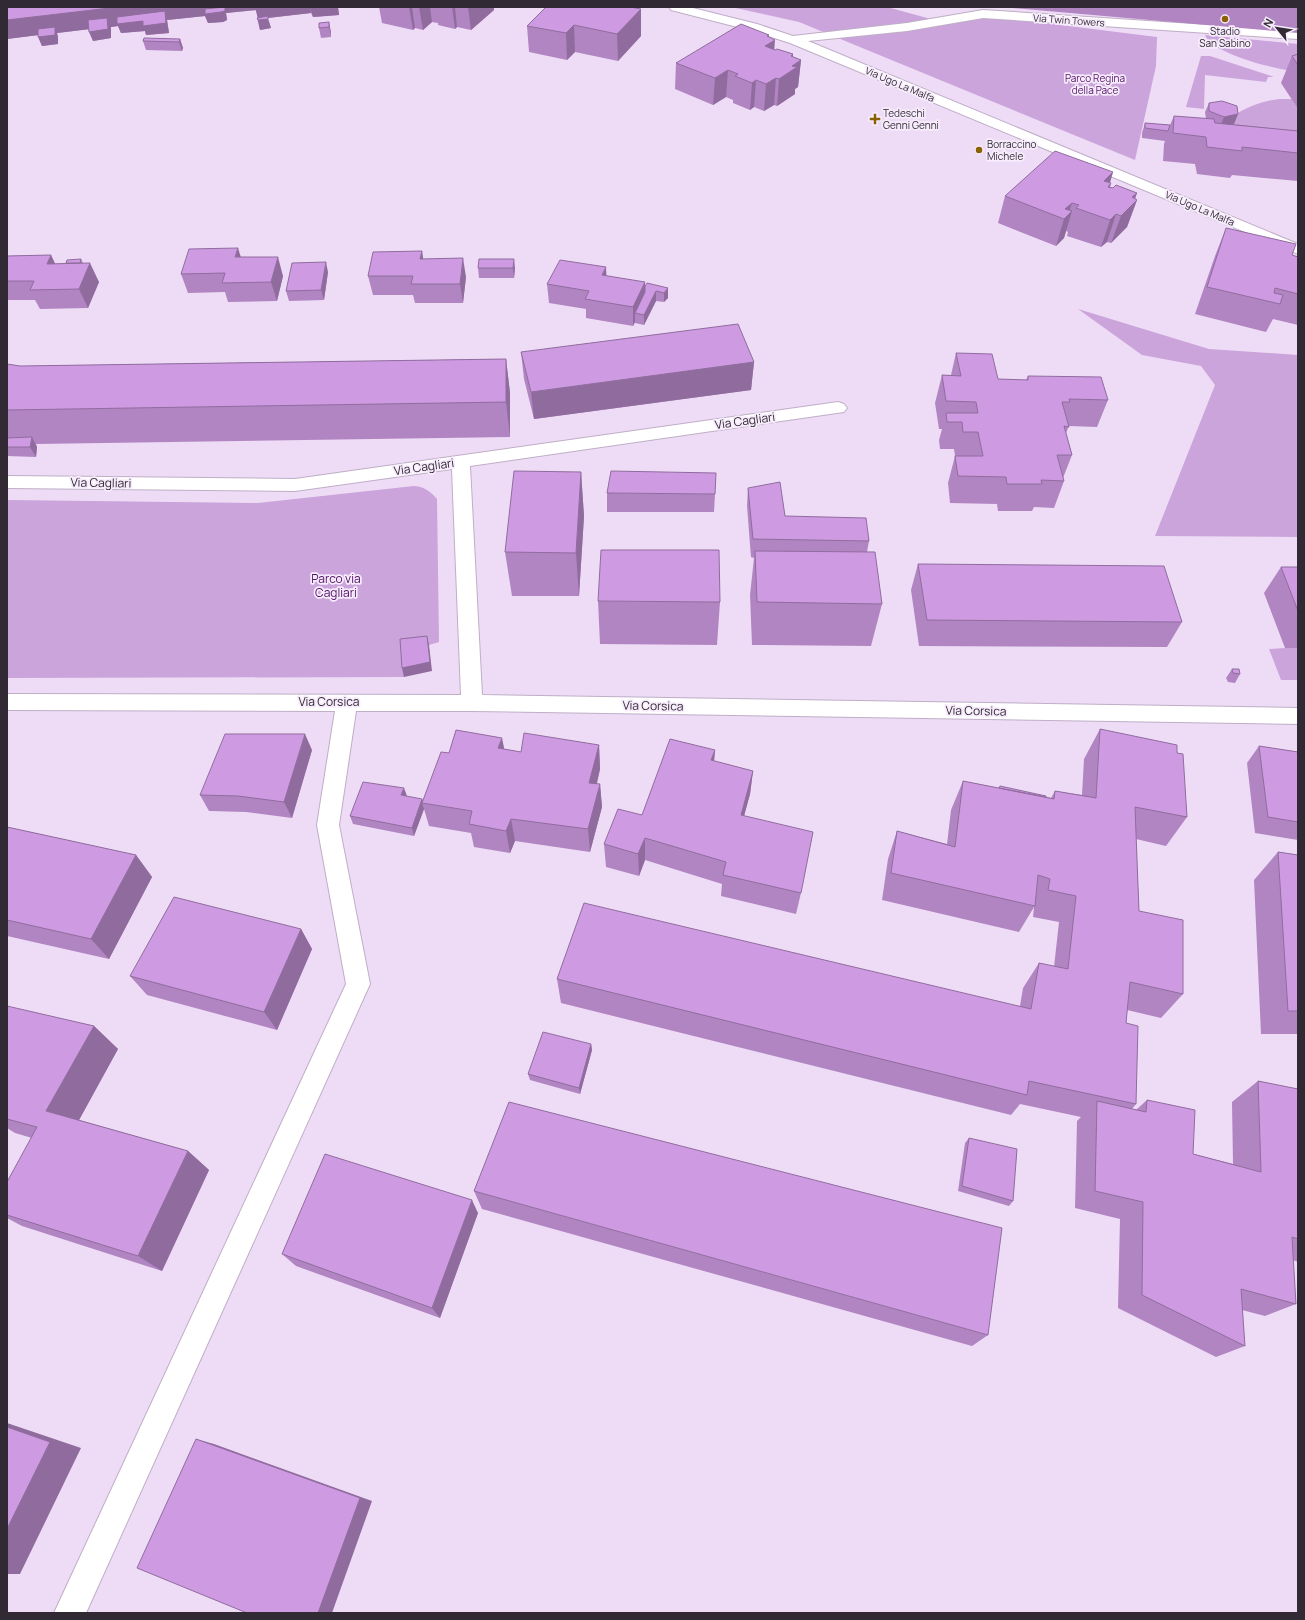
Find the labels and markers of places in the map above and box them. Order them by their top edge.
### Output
marker: Stadio San Sabino [1220,14,1230,24]
place label: Stadio San Sabino [1199,24,1251,50]
place label: Tedeschi Genni Genni [883,106,939,132]
marker: Tedeschi Genni Genni [870,114,880,124]
place label: Borraccino Michele [987,137,1037,163]
marker: Borraccino Michele [974,145,984,155]

